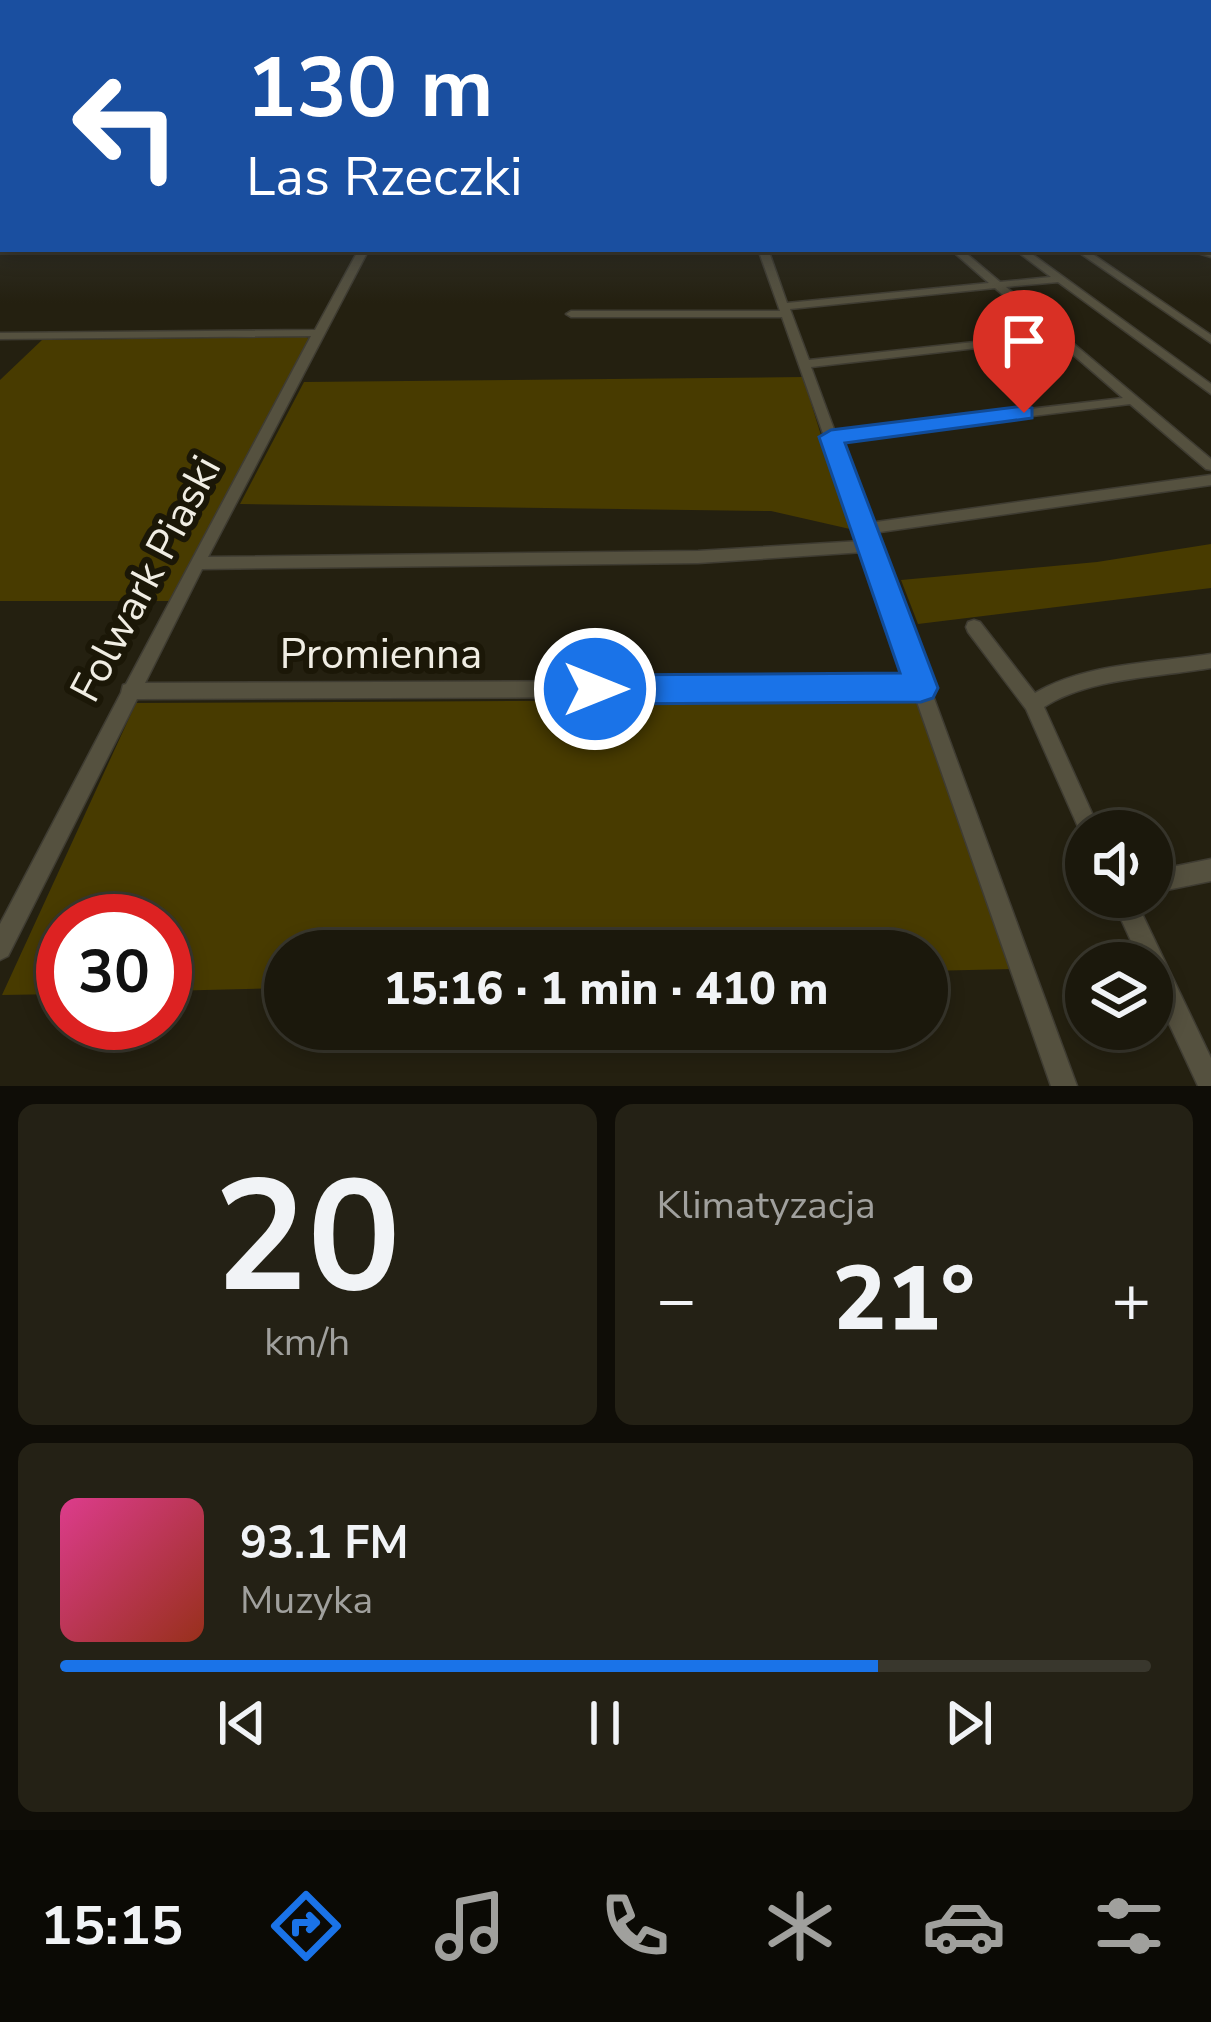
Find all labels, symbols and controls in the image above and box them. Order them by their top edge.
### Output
text: 130 m [246,31,494,146]
icon: left [48,48,204,204]
text: Las Rzeczki [246,140,523,214]
pin [973,290,1075,413]
icon: arrive [991,308,1057,374]
street label: Folwark Piaski [57,446,235,712]
street label: Promienna [280,626,482,683]
position arrow [532,626,658,752]
map controls [1065,810,1173,1050]
button: sound [1065,810,1173,918]
speed limit sign: 30 [36,894,192,1050]
button: layers [1065,942,1173,1050]
text: 15:16 · 1 min · 410 m [383,959,829,1020]
text: 20 [214,1131,401,1344]
text: Klimatyzacja [657,1179,876,1232]
text: 21° [832,1238,975,1361]
text: − [657,1255,696,1345]
text: + [1111,1255,1151,1345]
text: km/h [264,1316,350,1369]
text: 93.1 FM [240,1513,409,1574]
text: Muzyka [240,1574,373,1627]
icon: previous [209,1690,275,1756]
icon: pause [572,1690,638,1756]
icon: next [936,1690,1002,1756]
icon: directions [264,1884,348,1968]
icon: music [428,1884,512,1968]
icon: phone [593,1884,677,1968]
icon: climate [758,1884,842,1968]
icon: car [922,1884,1006,1968]
icon: filters [1087,1884,1171,1968]
text: 15:15 [40,1889,183,1963]

